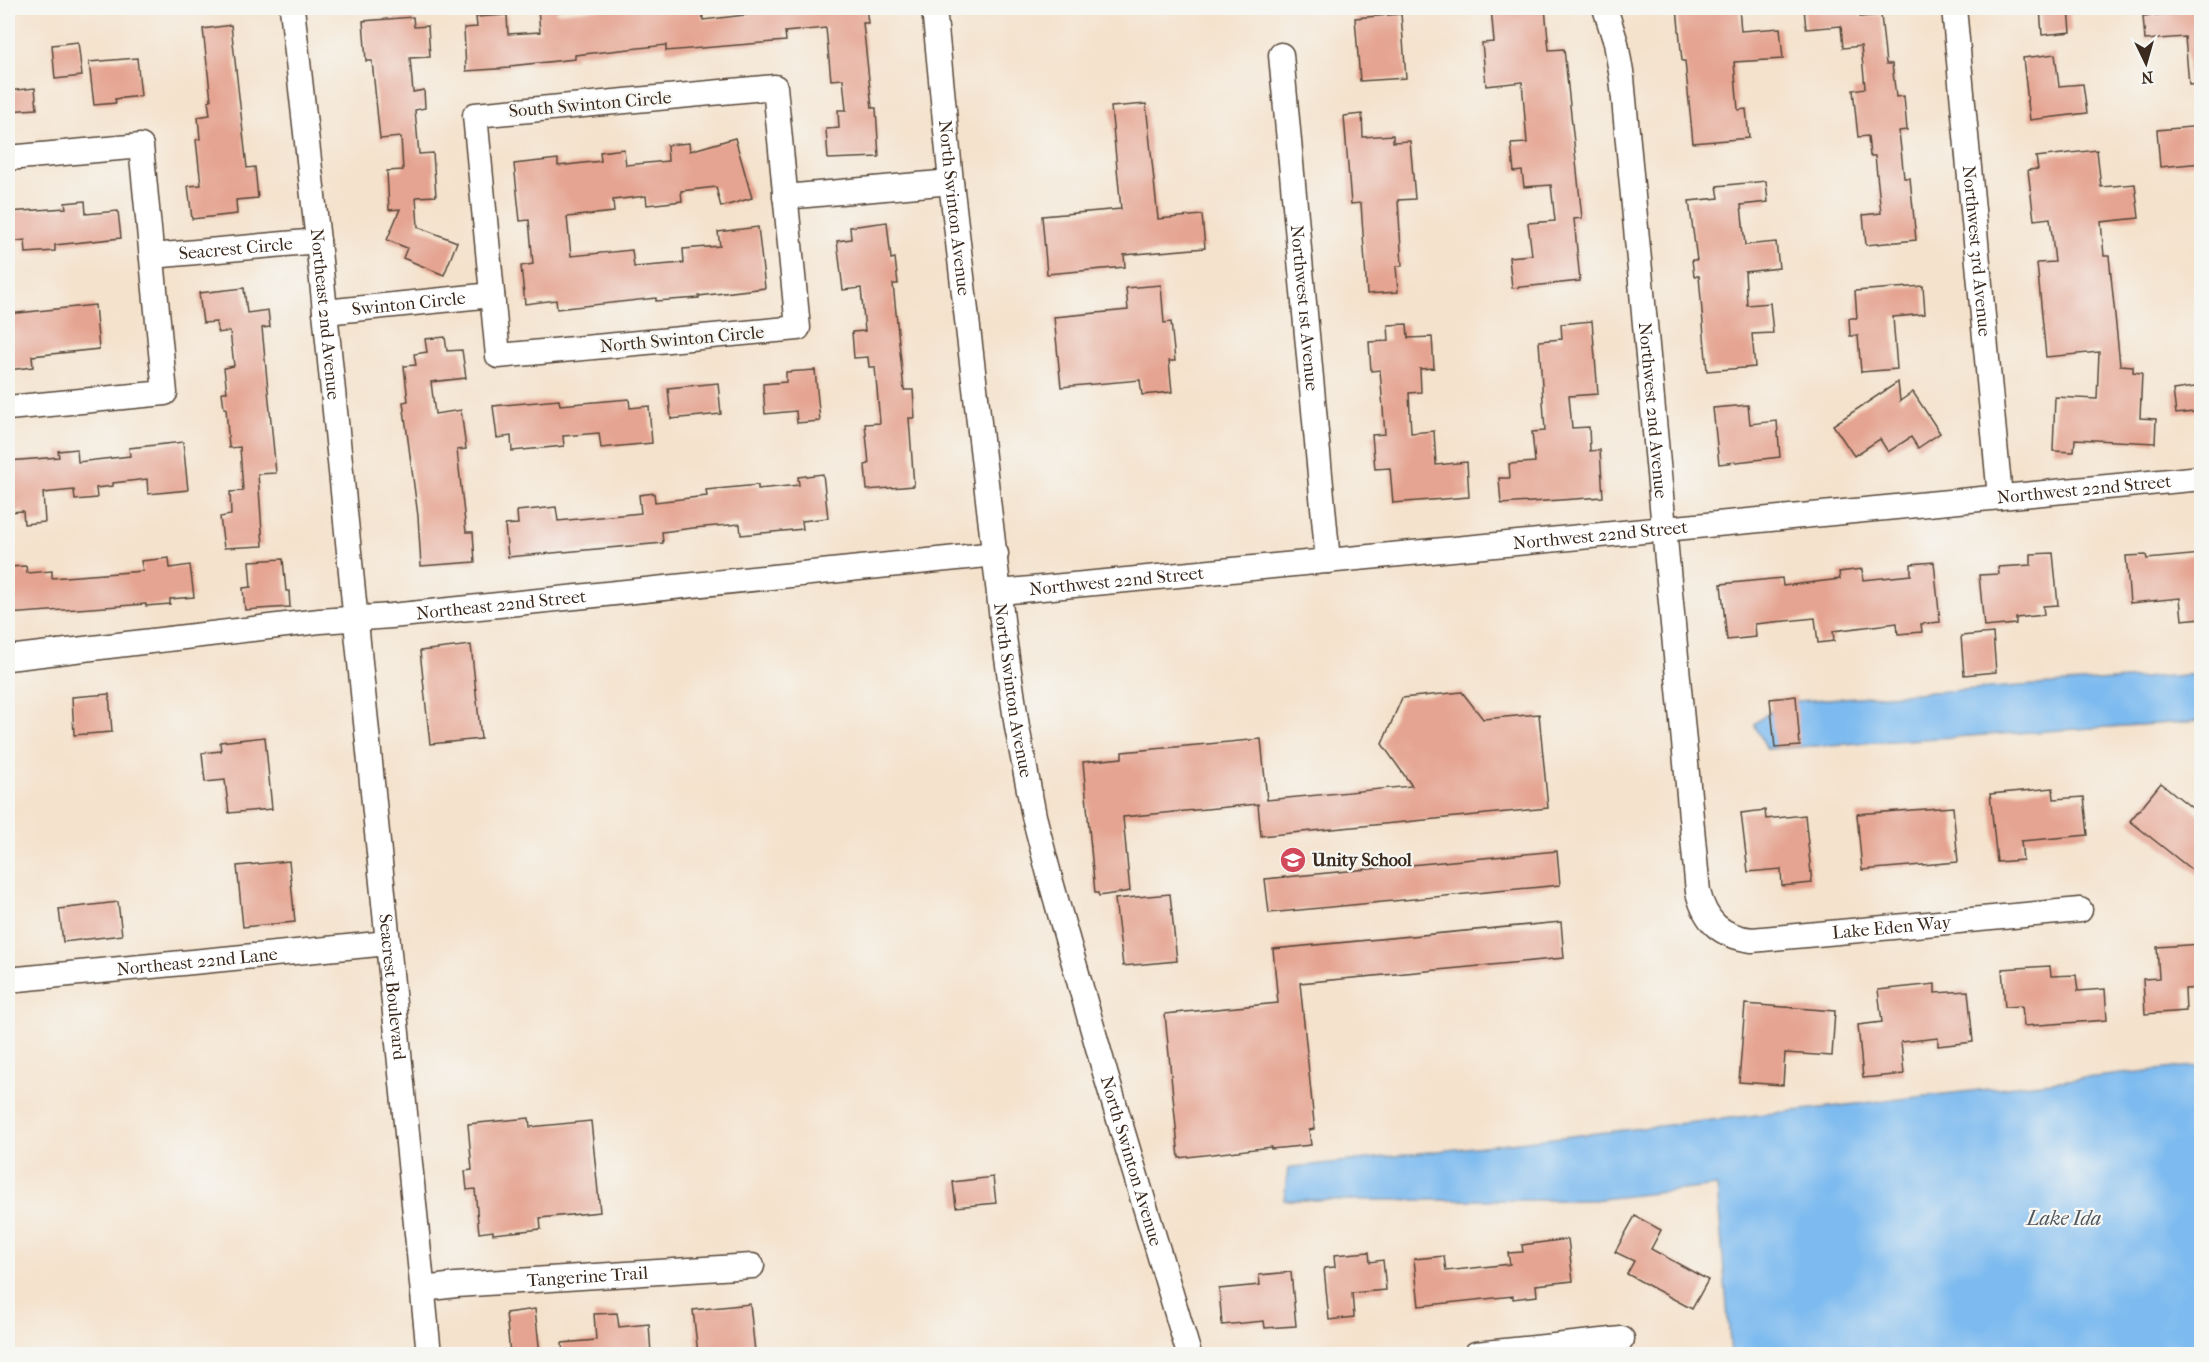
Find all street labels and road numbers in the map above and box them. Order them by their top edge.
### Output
street label: South Swinton Circle [508,87,672,122]
street label: North Swinton Avenue [934,119,974,297]
street label: Northwest 3rd Avenue [1958,164,1995,338]
street label: Northwest 1st Avenue [1286,224,1322,392]
street label: Northeast 2nd Avenue [306,227,344,401]
street label: Seacrest Circle [178,233,294,265]
street label: Swinton Circle [351,288,467,320]
street label: Northwest 2nd Avenue [1634,321,1671,499]
street label: North Swinton Circle [599,322,765,357]
street label: Northwest 22nd Street [1996,471,2173,508]
street label: Northwest 22nd Street [1512,517,1689,554]
street label: Northwest 22nd Street [1028,563,1205,600]
street label: Northeast 22nd Street [415,586,588,624]
street label: North Swinton Avenue [989,602,1036,780]
street label: Lake Eden Way [1831,912,1953,944]
street label: Seacrest Boulevard [374,913,410,1061]
street label: Northeast 22nd Lane [116,944,279,980]
street label: North Swinton Avenue [1096,1074,1166,1249]
street label: Tangerine Trail [526,1263,649,1291]

